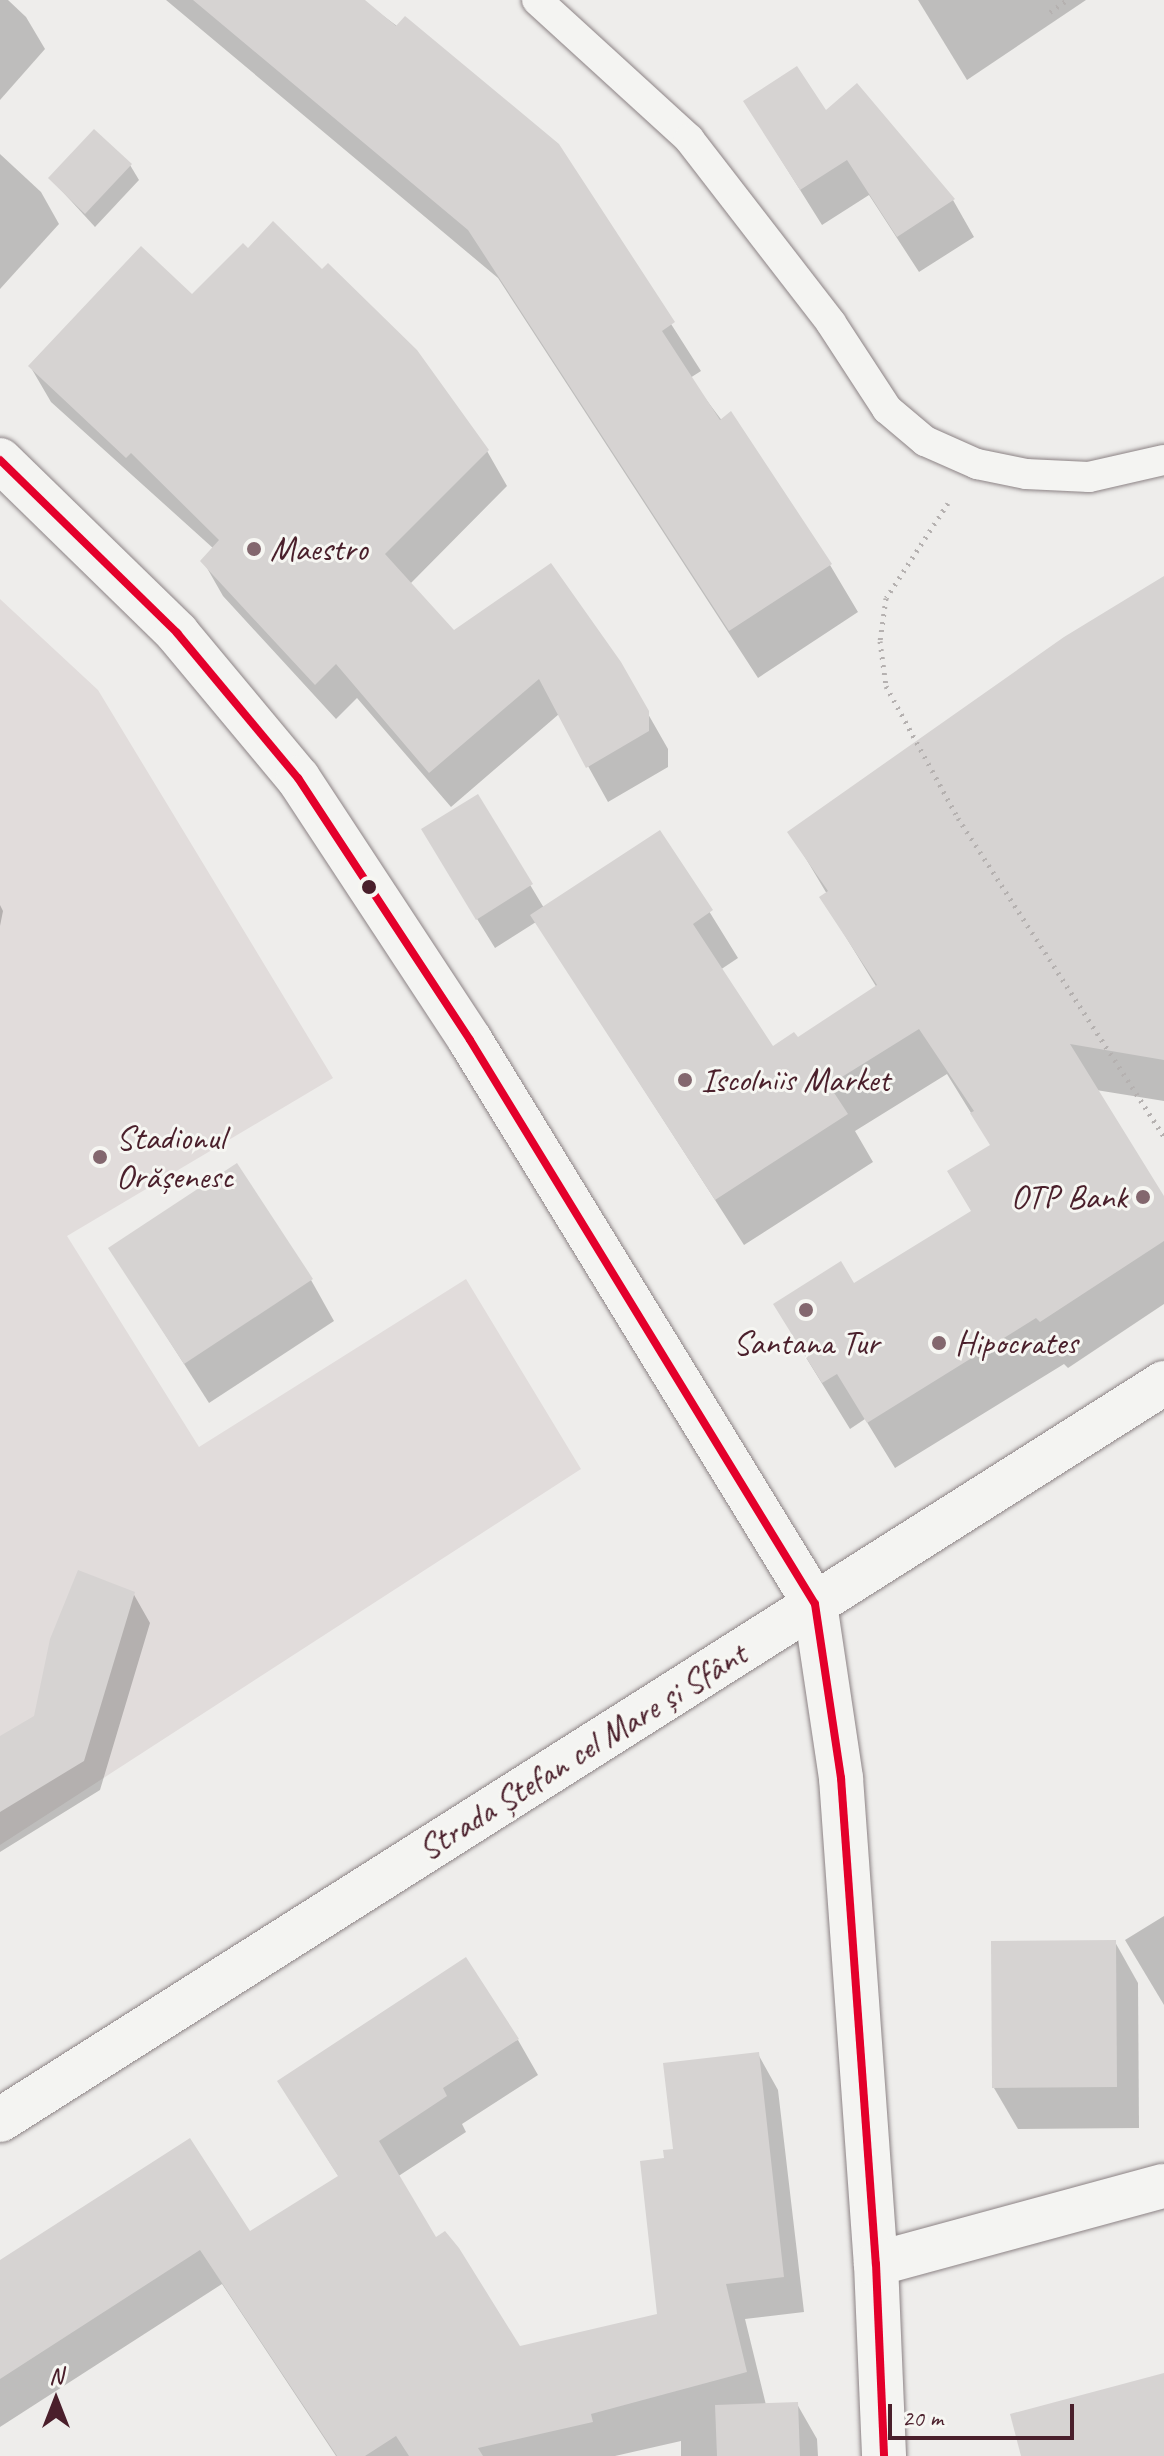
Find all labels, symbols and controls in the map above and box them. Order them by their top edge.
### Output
place label: Maestro [270,529,367,569]
marker: Maestro [245,540,263,558]
unlabelled marker [361,879,377,895]
place label: Iscolniis Market [701,1060,890,1100]
marker: Iscolniis Market [676,1071,694,1089]
place label: Stadionul Orășenesc [116,1117,233,1196]
marker: Stadionul Orășenesc [91,1148,109,1166]
place label: OTP Bank [1010,1177,1127,1217]
marker: OTP Bank [1134,1188,1152,1206]
marker: Santana Tur [797,1301,815,1319]
place label: Santana Tur [733,1323,879,1363]
place label: Hipocrates [955,1323,1078,1363]
marker: Hipocrates [930,1334,948,1352]
street label: Strada Ștefan cel Mare și Sfânt [410,1633,754,1869]
north arrow [16,2360,96,2440]
text: N [49,2362,63,2390]
scale bar [892,2388,1078,2438]
text: 20 m [902,2403,943,2433]

